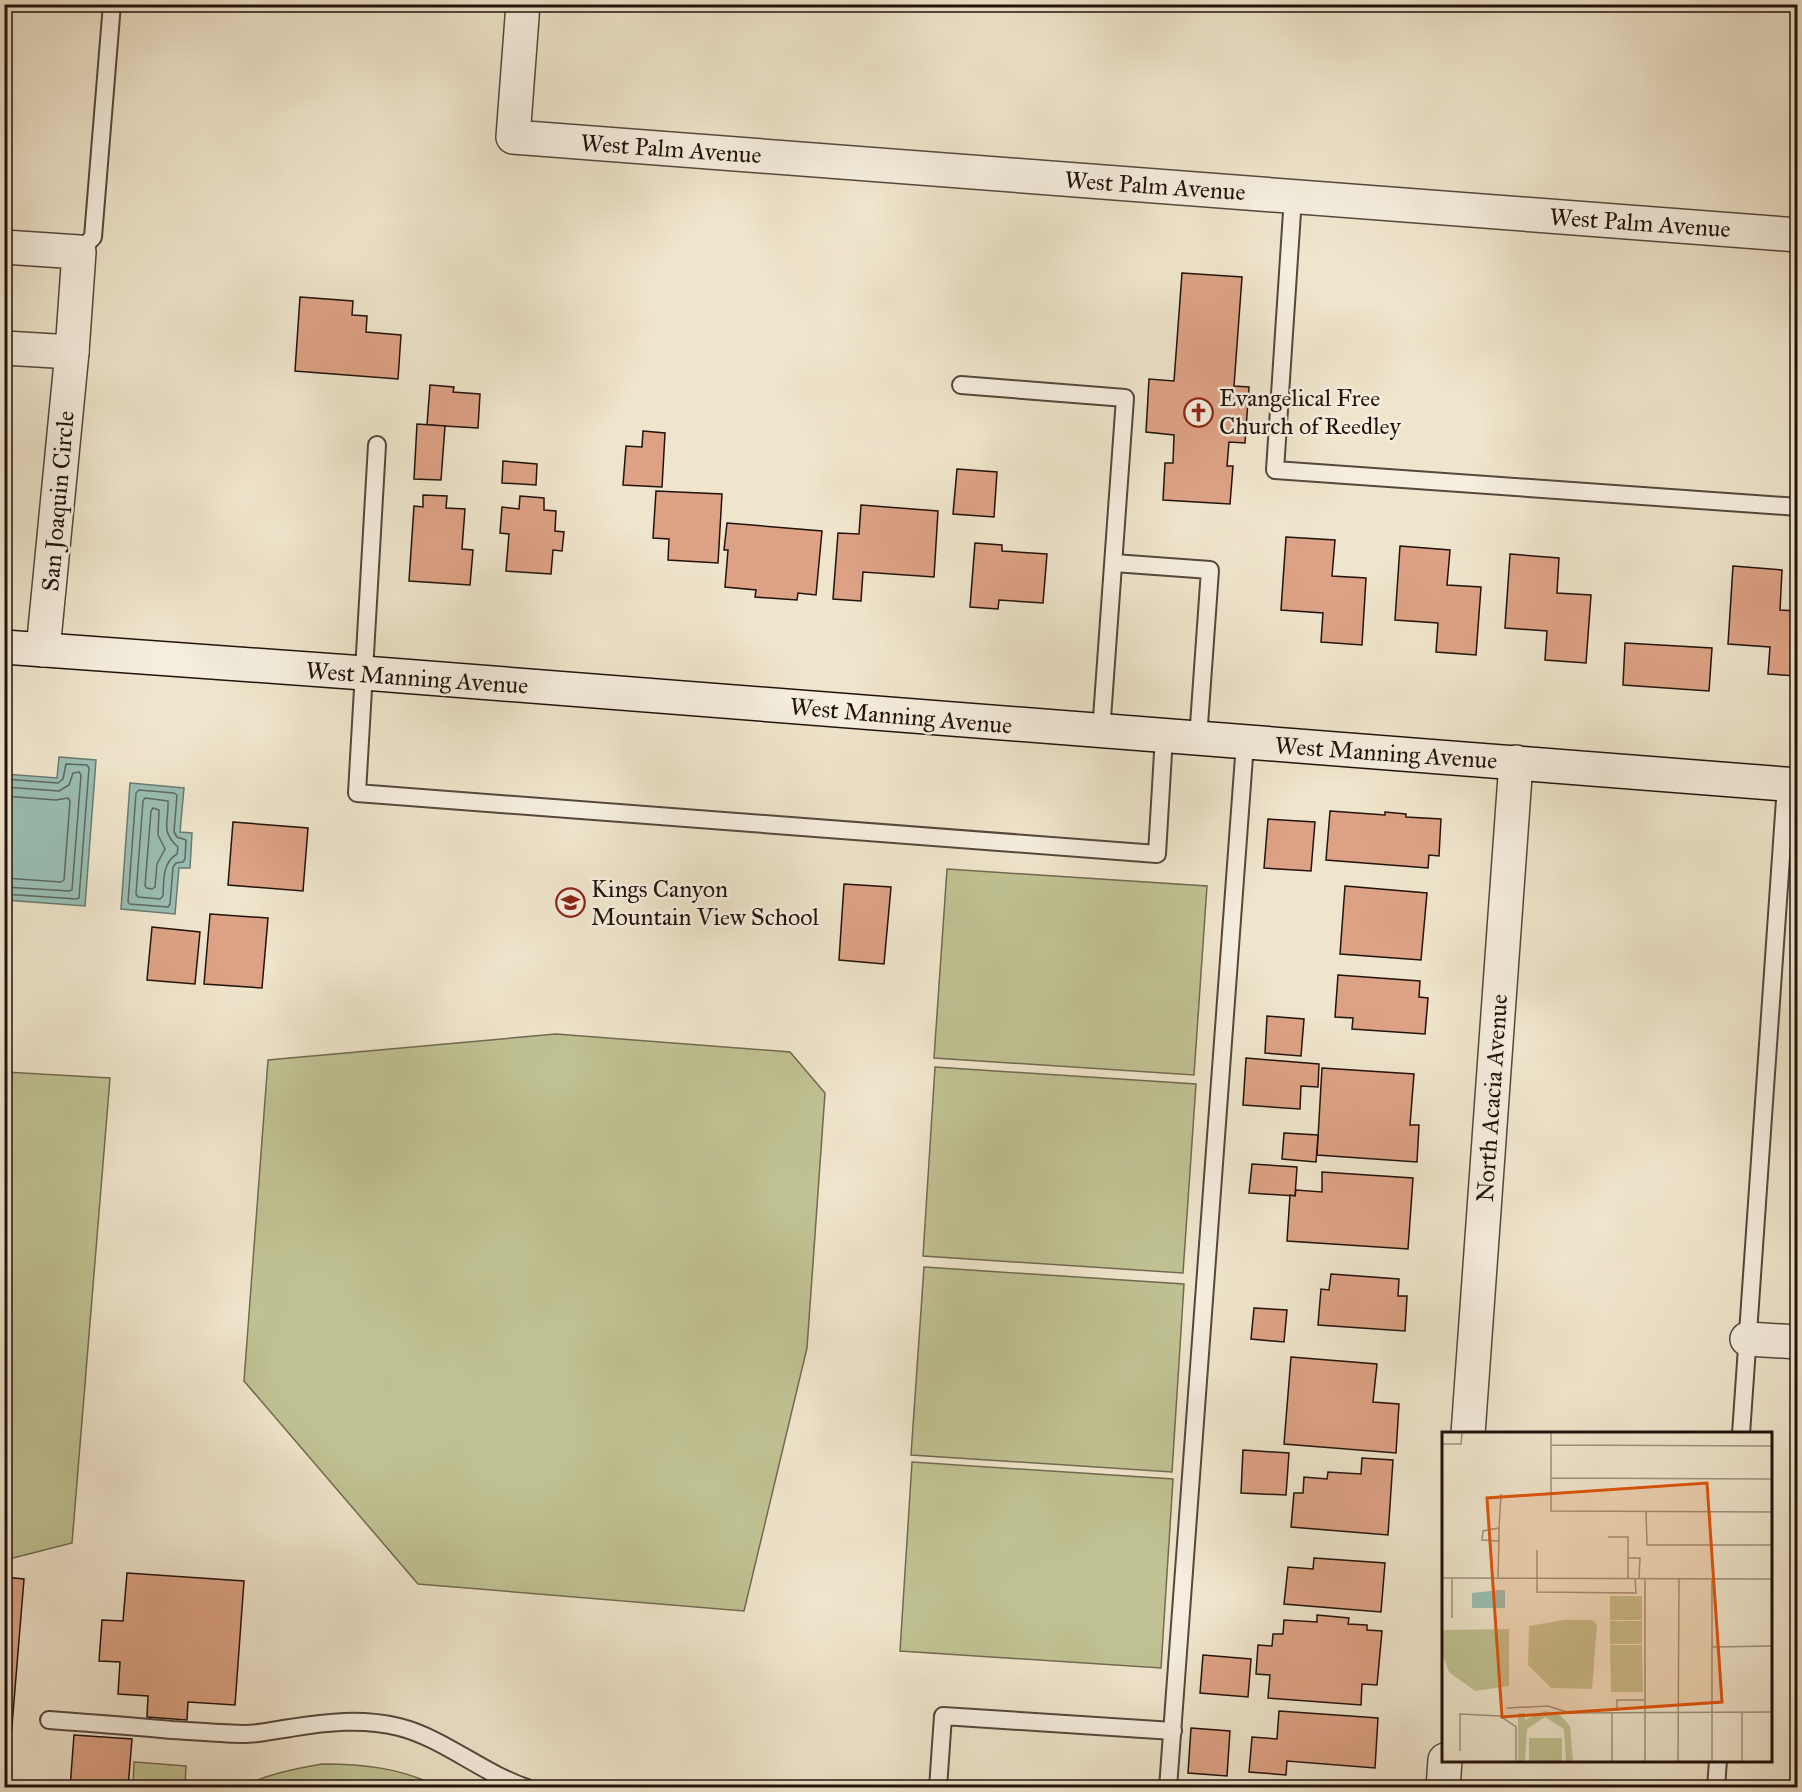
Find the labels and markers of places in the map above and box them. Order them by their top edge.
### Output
place label: Evangelical Free Church of Reedley [1219,383,1401,441]
church icon: Evangelical Free Church of Reedley [1182,396,1214,428]
place label: Kings Canyon Mountain View School [591,874,819,932]
school or university icon: Kings Canyon Mountain View School [554,887,586,919]

